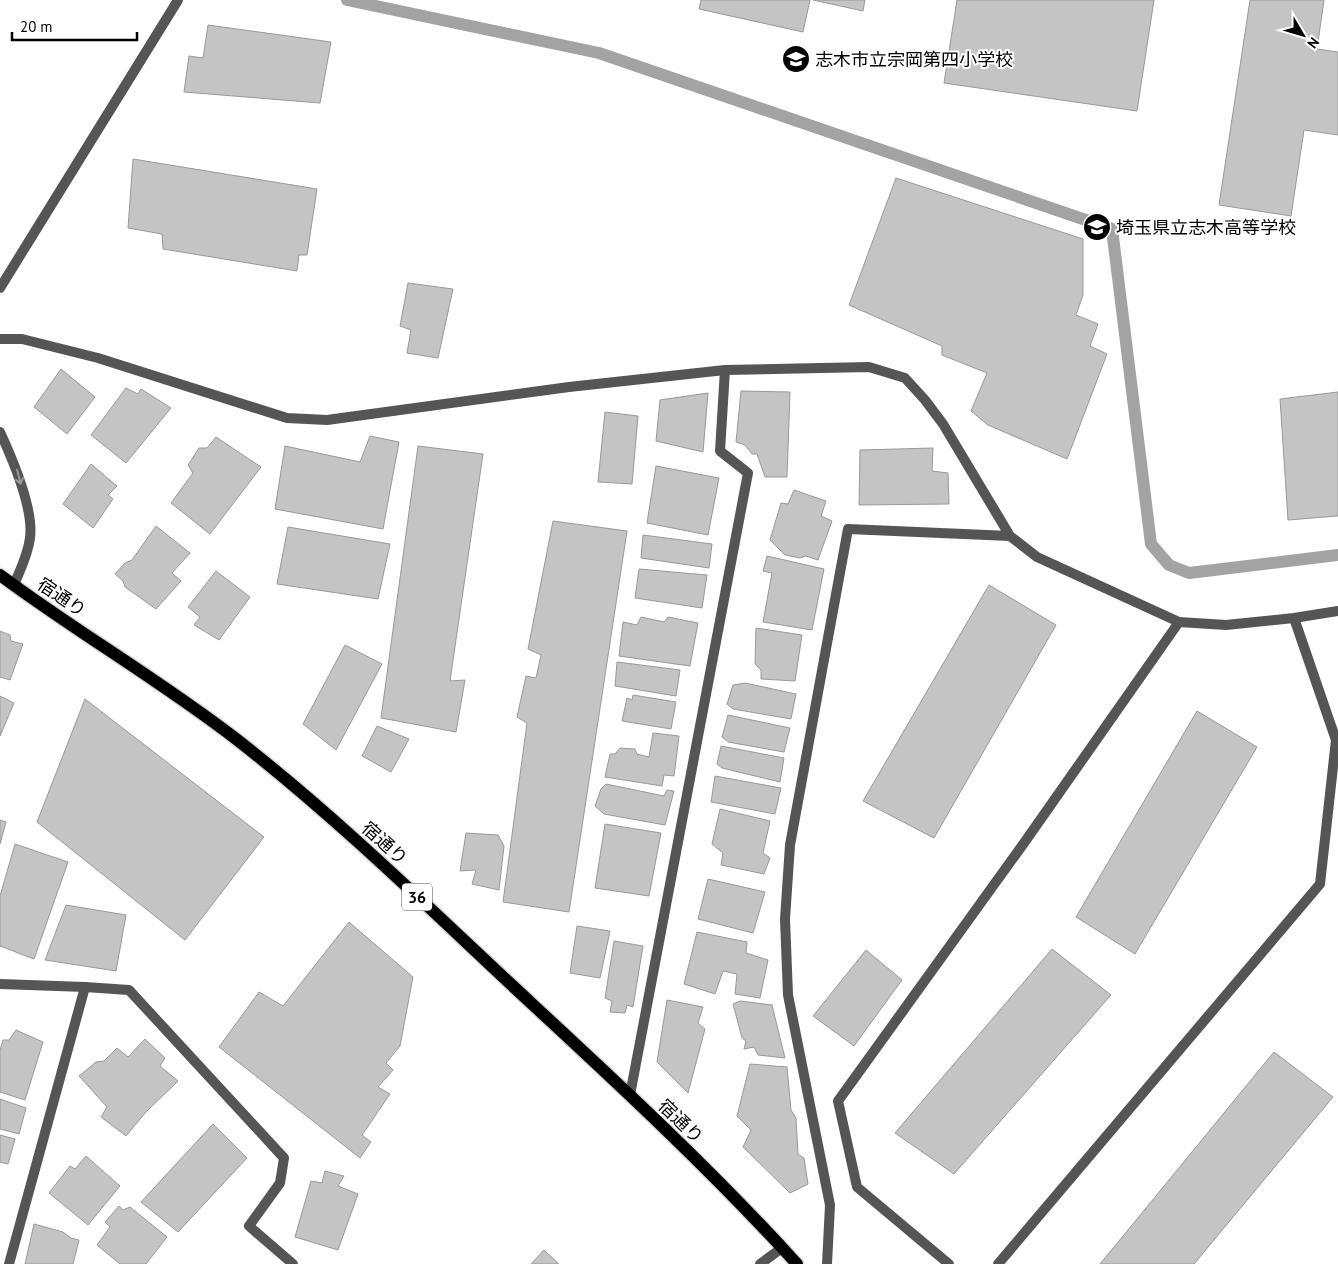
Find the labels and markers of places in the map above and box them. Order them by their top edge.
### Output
school or university icon: 志木市立宗岡第四小学校 [781,44,811,74]
place label: 志木市立宗岡第四小学校 [815,48,1013,71]
school or university icon: 埼玉県立志木高等学校 [1082,212,1112,242]
place label: 埼玉県立志木高等学校 [1116,216,1296,239]

